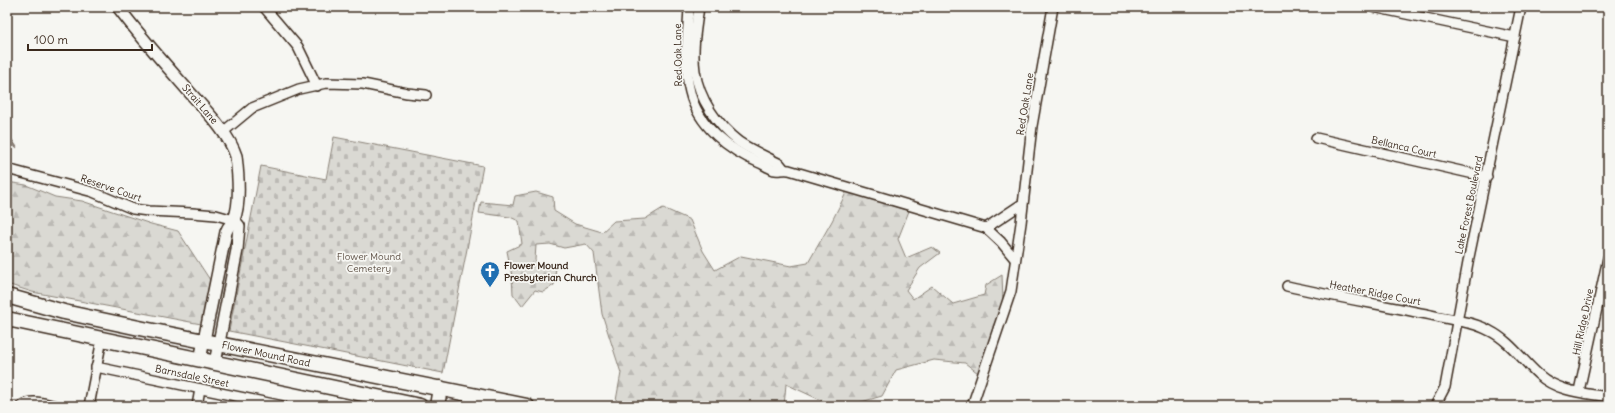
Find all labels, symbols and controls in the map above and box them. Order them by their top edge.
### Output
street label: Red Oak Lane [671,23,685,87]
scale bar [28,26,152,52]
text: 100 m [34,32,68,47]
street label: Red Oak Lane [1014,72,1036,136]
street label: Strait Lane [179,81,221,127]
street label: Bellanca Court [1370,133,1438,161]
street label: Lake Forest Boulevard [1452,155,1486,255]
street label: Reserve Court [79,172,144,205]
park label: Flower Mound Cemetery [337,250,401,275]
place label: Flower Mound Presbyterian Church [504,259,597,284]
church icon: Flower Mound Presbyterian Church [479,260,501,288]
street label: Heather Ridge Court [1328,278,1422,308]
street label: Hill Ridge Drive [1570,288,1596,356]
street label: Flower Mound Road [221,338,312,370]
street label: Barnsdale Street [154,362,231,390]

